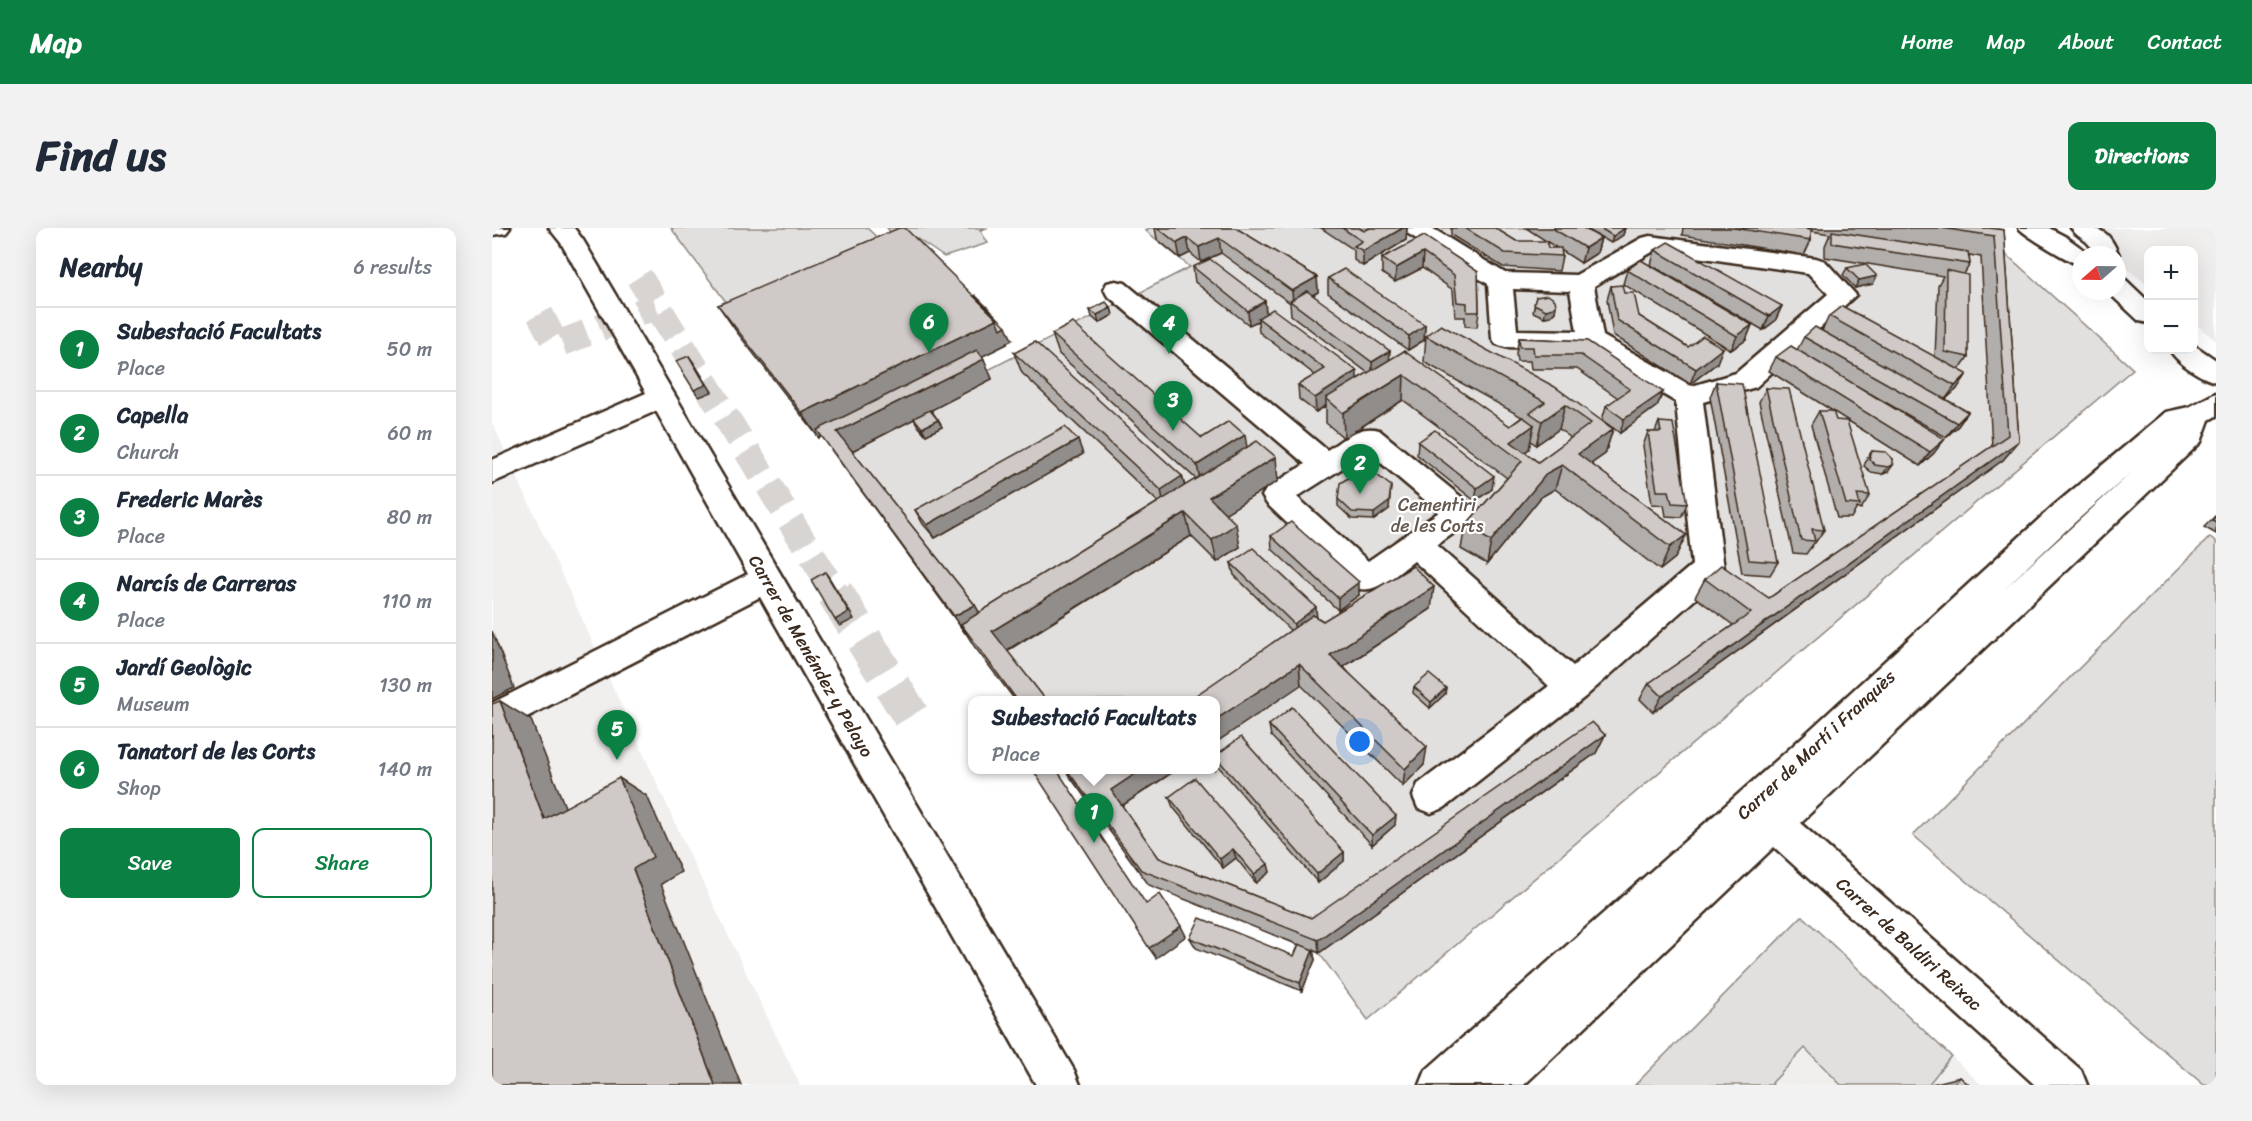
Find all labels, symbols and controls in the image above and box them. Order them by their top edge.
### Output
text: Map [30,18,82,67]
text: Home [1901,23,1953,61]
text: Map [1986,23,2025,61]
text: About [2058,23,2115,61]
text: Contact [2148,23,2222,61]
text: Find us [36,119,166,193]
button: Directions [2068,122,2216,190]
text: Nearby [60,244,142,290]
north arrow [2072,246,2126,300]
map controls [2144,246,2198,354]
button: + [2144,246,2198,300]
text: 6 results [353,250,432,285]
button: − [2144,300,2198,354]
pin: 6 [910,304,948,353]
pin: 4 [1150,304,1188,354]
text: Subestació Facultats [117,312,321,351]
text: 1 [75,332,84,367]
text: 50 m [387,332,432,367]
text: Place [117,351,165,386]
pin: 3 [1154,382,1192,431]
text: Capella [117,396,188,435]
text: 2 [74,416,85,451]
text: 60 m [387,416,432,451]
text: Church [117,435,179,470]
pin: 2 [1340,444,1380,494]
text: Frederic Marès [117,480,262,519]
park label: Cementiri de les Corts [1391,489,1484,542]
text: 3 [74,500,85,535]
text: 80 m [387,500,432,535]
text: Place [117,519,165,554]
street label: Carrer de Menéndez y Pelayo [740,548,882,764]
text: Narcís de Carreras [117,564,296,603]
text: 4 [73,584,86,619]
text: 110 m [382,584,432,619]
text: Place [117,603,165,638]
text: Jardí Geològic [117,648,252,687]
street label: Carrer de Martí i Franquès [1729,662,1904,828]
text: 5 [73,668,86,703]
text: 130 m [379,668,432,703]
text: Museum [117,687,190,722]
popup [968,696,1220,774]
text: Subestació Facultats [992,698,1196,737]
pin: 5 [598,710,636,760]
your location [1345,727,1374,756]
text: Tanatori de les Corts [117,732,315,771]
text: Place [992,737,1040,772]
text: 6 [74,752,85,787]
text: 140 m [378,752,432,787]
text: Shop [117,771,161,806]
pin: 1 [1074,794,1114,843]
button: Save [60,828,240,898]
button: Share [252,828,432,898]
street label: Carrer de Baldiri Reixac [1828,869,1990,1019]

